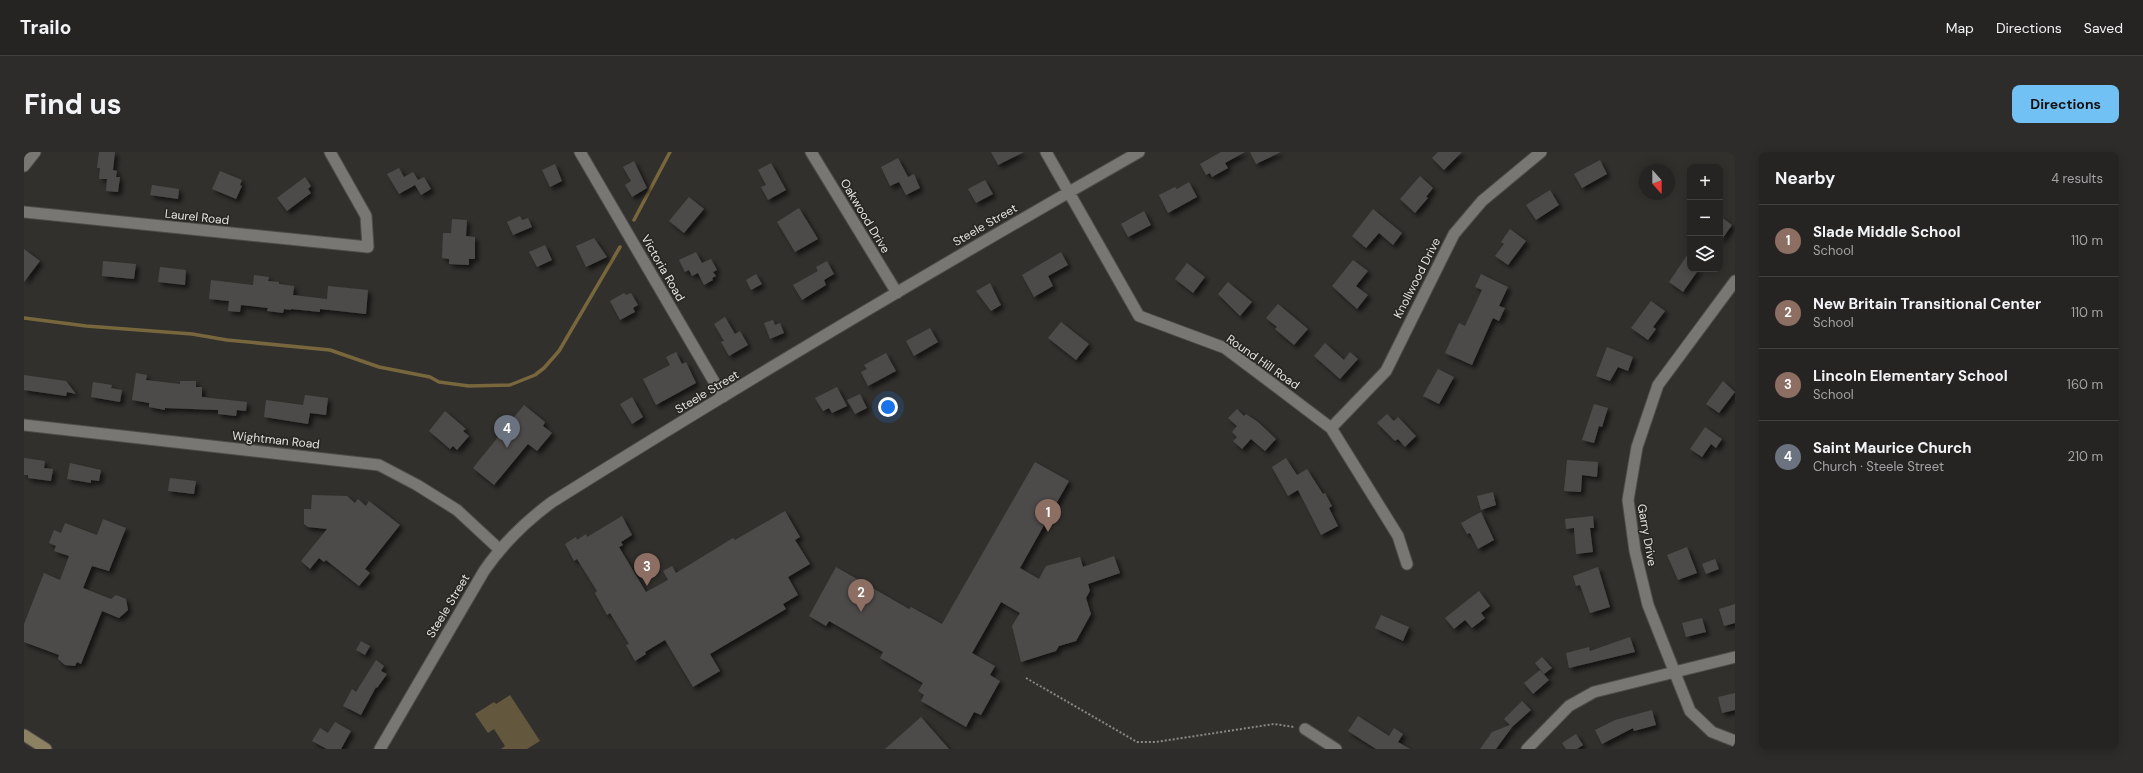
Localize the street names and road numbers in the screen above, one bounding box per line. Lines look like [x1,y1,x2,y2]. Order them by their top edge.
street label: Oakwood Drive [836,176,894,256]
street label: Steele Street [950,200,1020,250]
street label: Laurel Road [164,206,230,228]
street label: Victoria Road [638,232,688,304]
street label: Knollwood Drive [1390,235,1444,321]
street label: Round Hill Road [1223,331,1303,393]
street label: Steele Street [672,366,742,417]
street label: Wightman Road [231,427,321,453]
street label: Garry Drive [1634,503,1660,567]
street label: Steele Street [423,571,474,641]

